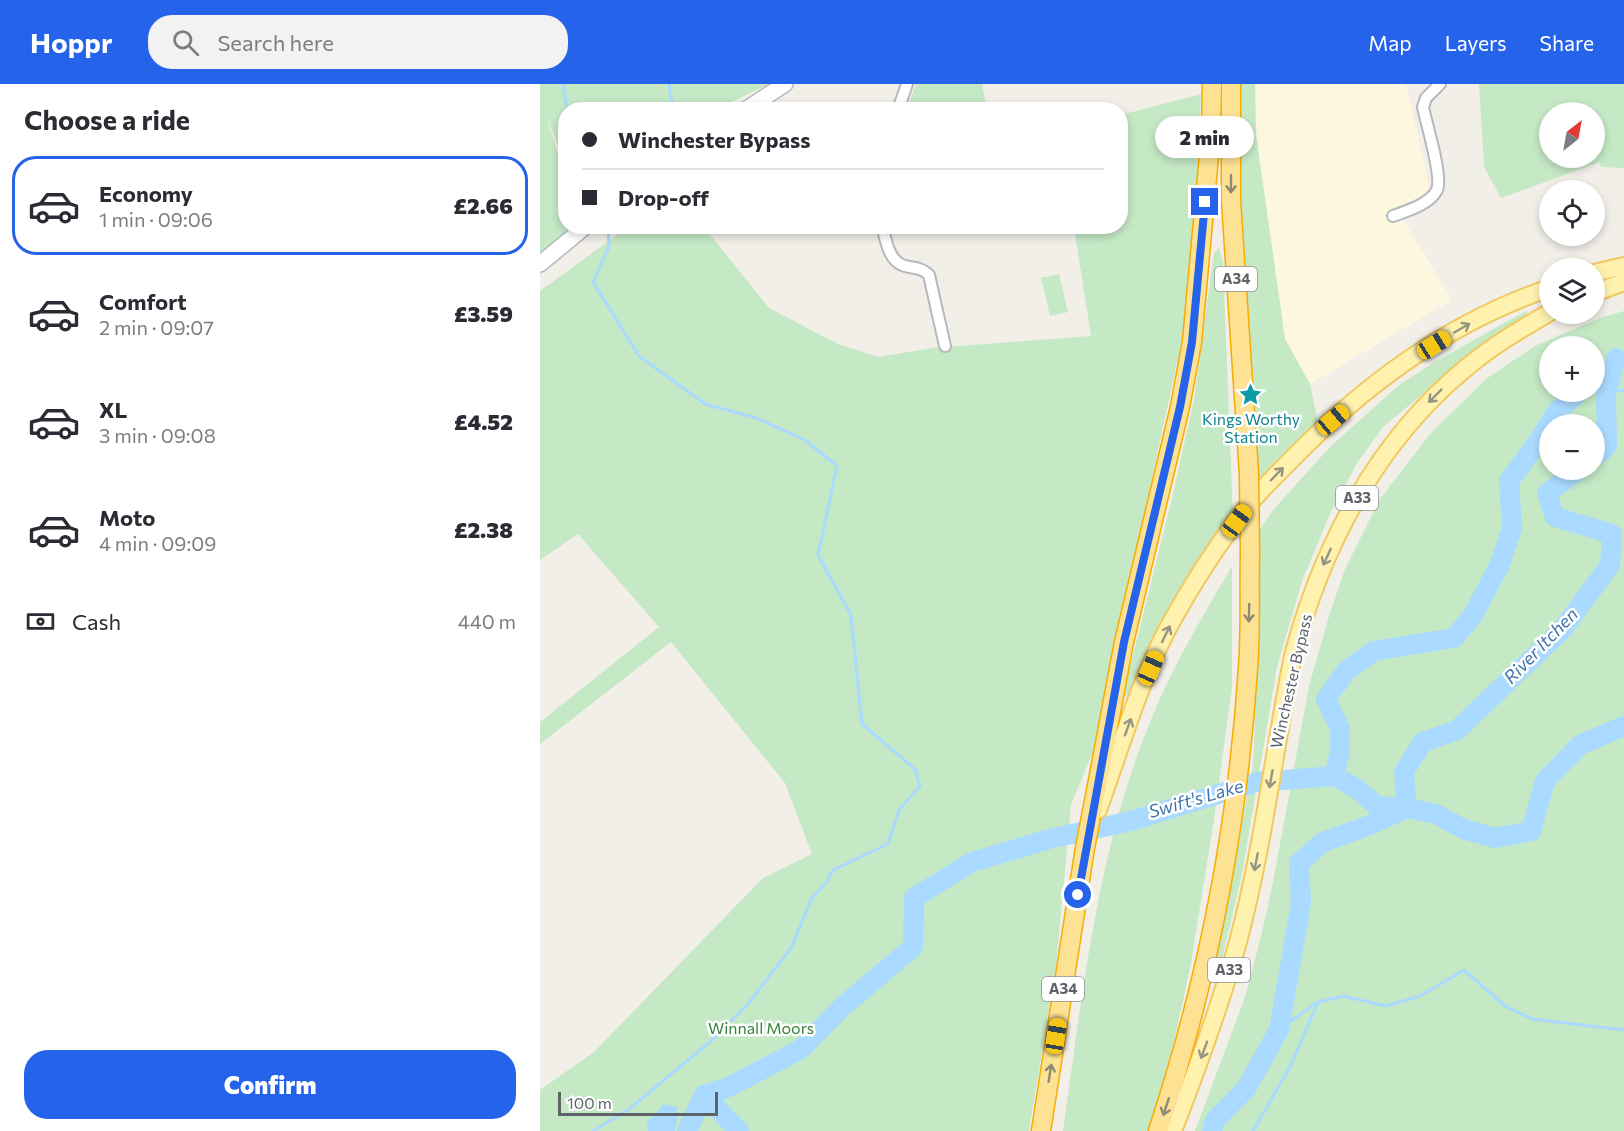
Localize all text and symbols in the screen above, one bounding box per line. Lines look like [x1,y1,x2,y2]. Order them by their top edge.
search box [148,15,568,69]
text: Hoppr [30,25,112,59]
icon: search [169,26,202,59]
text: Search here [217,29,334,56]
text: Map [1368,30,1412,55]
text: Layers [1445,30,1507,55]
text: Share [1540,30,1594,55]
north arrow [1539,102,1605,168]
map controls [1539,102,1605,480]
text: Choose a ride [24,103,190,136]
callout: 2 min [1156,115,1254,157]
text: 2 min [1179,125,1230,149]
text: Winchester Bypass [618,126,810,153]
one-way arrow [1225,174,1237,194]
icon: car [27,179,81,233]
text: Economy [99,180,193,207]
button: locate [1539,180,1605,246]
text: Drop-off [618,184,709,211]
route end [1191,188,1218,215]
text: £2.66 [453,192,513,219]
text: 1 min · 09:06 [99,207,213,231]
button: layers [1539,258,1605,324]
road number: A34 [1215,267,1257,291]
icon: car [27,287,81,341]
text: Comfort [99,288,187,315]
text: £3.59 [454,300,513,327]
text: 2 min · 09:07 [99,315,214,339]
one-way arrow [1453,322,1470,334]
car [1414,328,1454,362]
button: + [1539,336,1605,402]
place icon: Kings Worthy Station [1238,381,1264,407]
one-way arrow [1428,389,1442,404]
icon: car [27,395,81,449]
text: XL [99,396,127,423]
car [1313,402,1353,438]
text: £4.52 [454,408,513,435]
place label: Kings Worthy Station [1202,409,1300,446]
button: − [1539,414,1605,480]
text: 3 min · 09:08 [99,423,216,447]
one-way arrow [1270,467,1284,482]
road number: A33 [1336,486,1378,510]
car [1219,501,1255,541]
icon: car [27,503,81,557]
text: Moto [99,504,155,531]
text: £2.38 [454,516,513,543]
text: 4 min · 09:09 [99,531,216,555]
one-way arrow [1320,547,1332,565]
one-way arrow [1243,602,1255,622]
water label: River Itchen [1499,603,1582,688]
icon: cash [24,605,57,638]
text: Cash [72,608,121,635]
text: 440 m [458,609,516,633]
street label: Winchester Bypass [1266,612,1315,750]
one-way arrow [1161,625,1173,643]
car [1135,648,1167,688]
one-way arrow [1123,718,1134,737]
one-way arrow [1265,769,1276,788]
water label: Swift's Lake [1146,774,1246,822]
one-way arrow [1250,852,1261,872]
route start [1064,881,1091,908]
road number: A33 [1208,958,1250,982]
road number: A34 [1042,977,1084,1001]
car [1044,1017,1068,1055]
park label: Winnall Moors [708,1018,814,1037]
one-way arrow [1197,1040,1208,1059]
button: Confirm [24,1050,516,1119]
one-way arrow [1045,1064,1056,1084]
scale bar [558,1089,718,1116]
text: 100 m [567,1093,612,1112]
one-way arrow [1160,1097,1171,1116]

